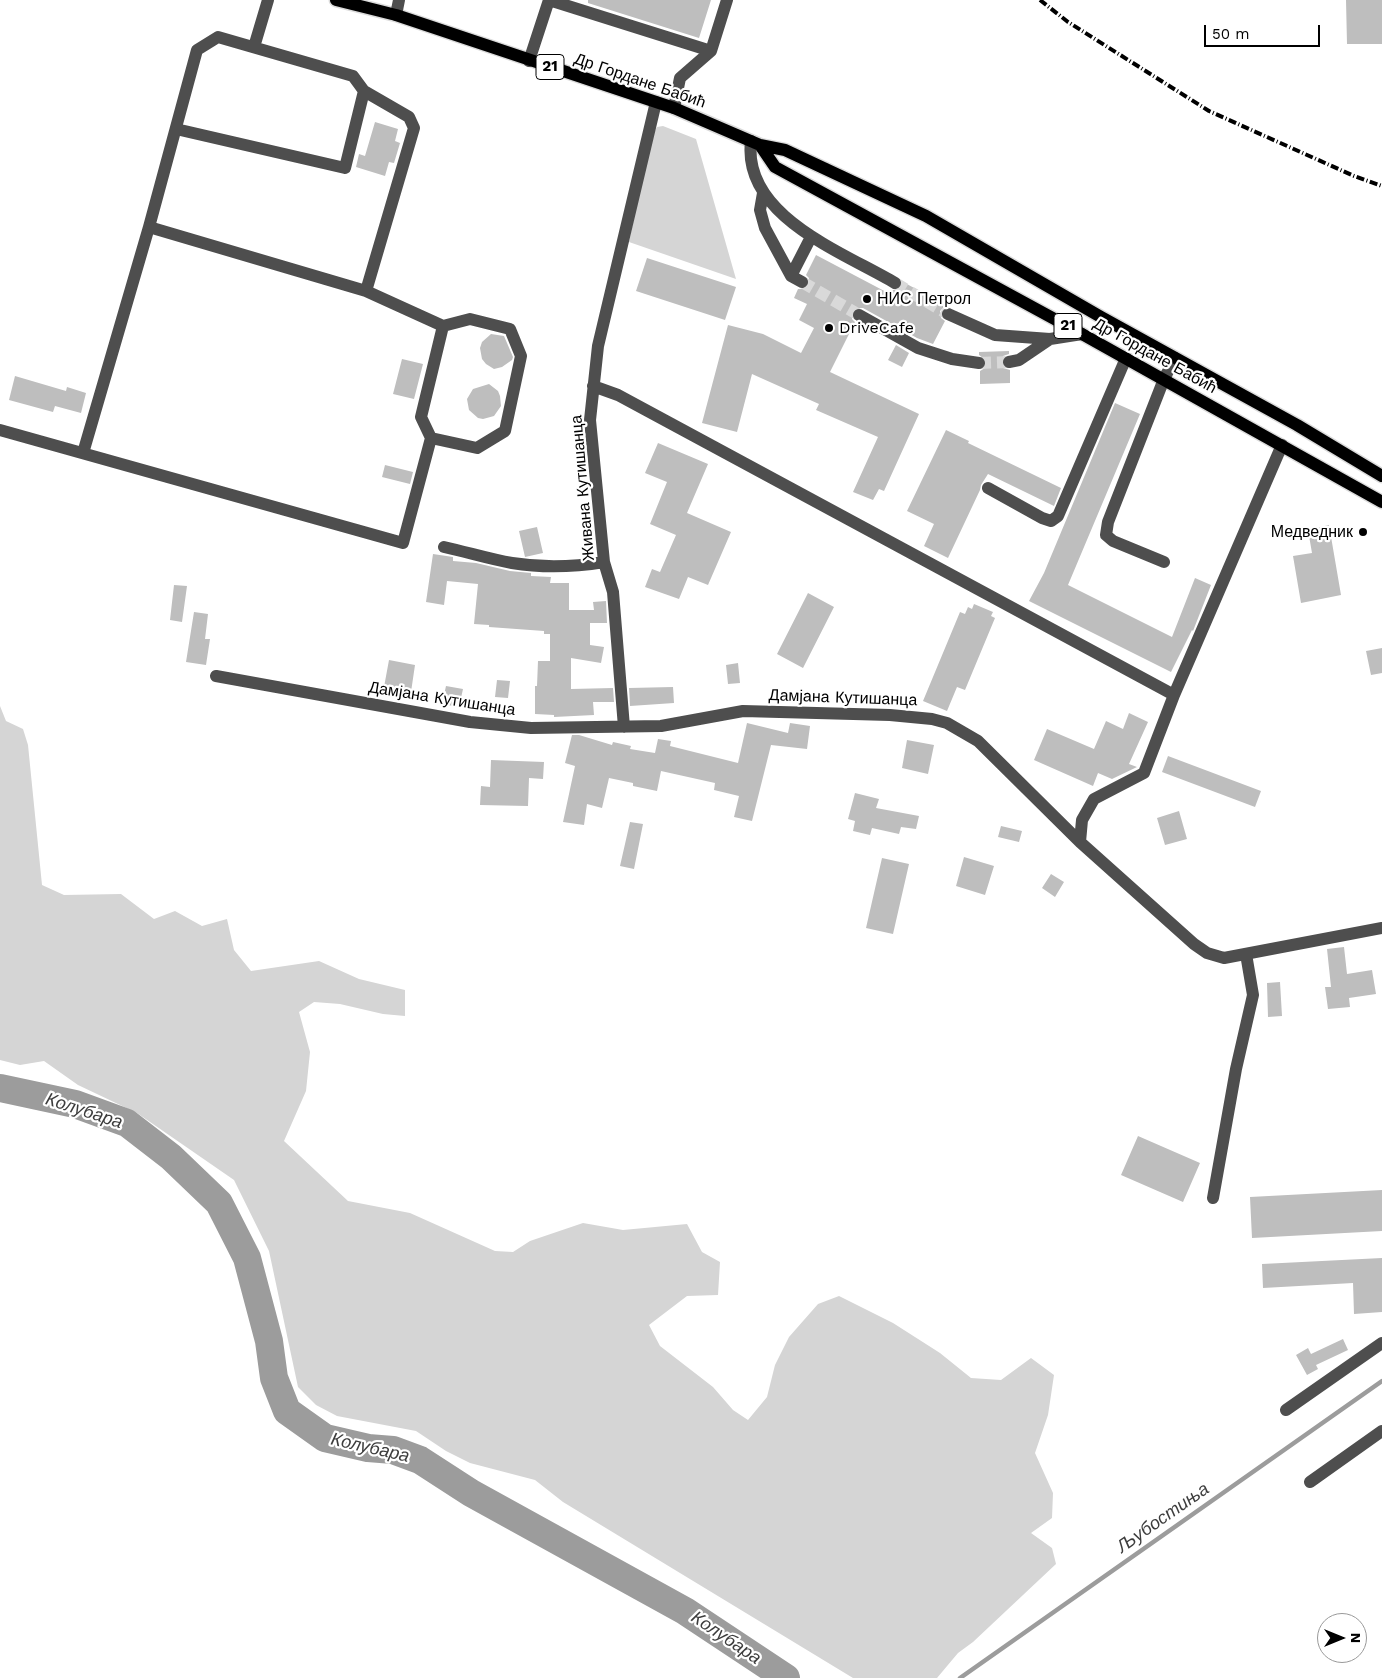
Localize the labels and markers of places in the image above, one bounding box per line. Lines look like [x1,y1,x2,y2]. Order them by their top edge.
place label: НИС Петрол [877,289,971,309]
marker: НИС Петрол [861,293,873,305]
place label: DriveCafe [839,318,914,338]
marker: DriveCafe [823,322,835,334]
place label: Медведник [1271,522,1353,542]
marker: Медведник [1357,526,1369,538]

